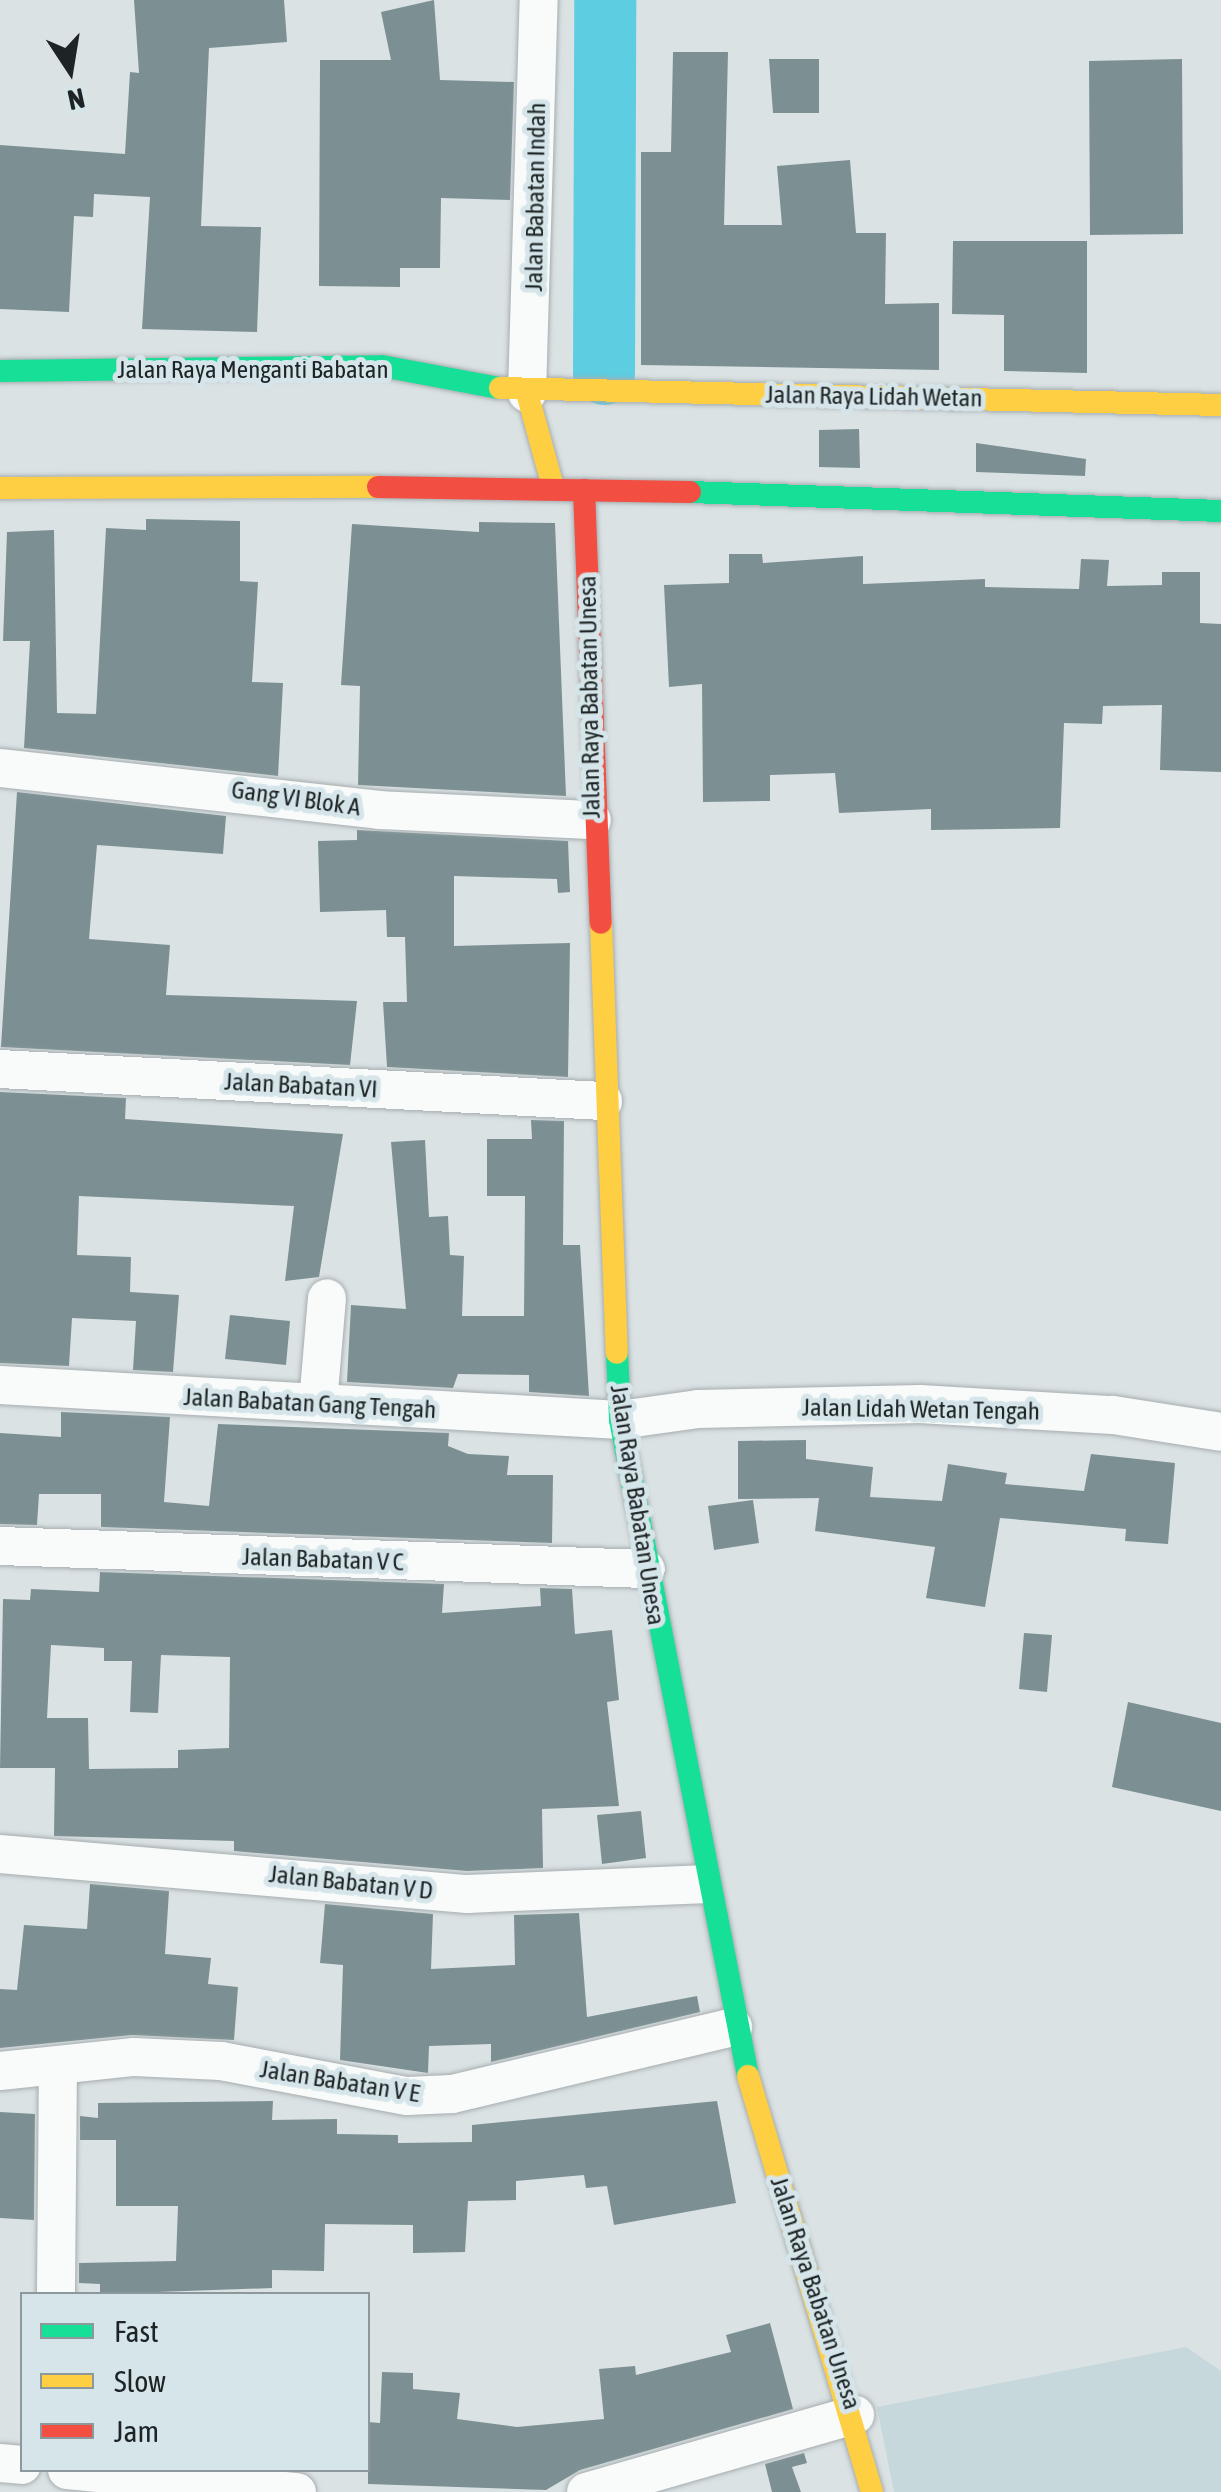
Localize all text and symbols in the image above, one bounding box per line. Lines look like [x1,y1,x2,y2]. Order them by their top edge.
north arrow [20,20,120,120]
text: N [65,82,88,117]
street label: Jalan Babatan Indah [518,102,552,292]
street label: Jalan Raya Menganti Babatan [117,354,389,384]
street label: Jalan Raya Lidah Wetan [765,379,983,413]
street label: Jalan Raya Babatan Unesa [572,575,606,819]
street label: Gang VI Blok A [230,774,362,822]
street label: Jalan Babatan VI [224,1066,378,1104]
street label: Jalan Babatan Gang Tengah [183,1381,437,1425]
street label: Jalan Raya Babatan Unesa [604,1383,672,1627]
street label: Jalan Lidah Wetan Tengah [802,1392,1040,1426]
street label: Jalan Babatan V C [242,1541,404,1577]
street label: Jalan Babatan V D [268,1858,434,1906]
street label: Jalan Babatan V E [258,2054,422,2108]
street label: Jalan Raya Babatan Unesa [764,2173,868,2413]
legend [20,2292,370,2472]
text: Fast [114,2314,159,2348]
text: Slow [114,2364,166,2398]
text: Jam [114,2414,159,2448]

